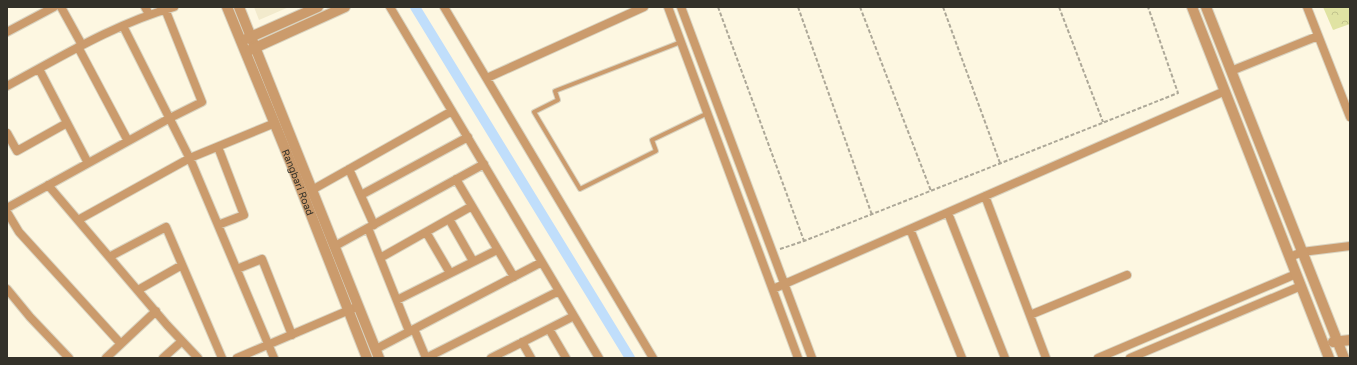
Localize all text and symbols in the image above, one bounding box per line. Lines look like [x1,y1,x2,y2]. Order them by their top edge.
street label: Rangbari Road [280,147,317,217]

